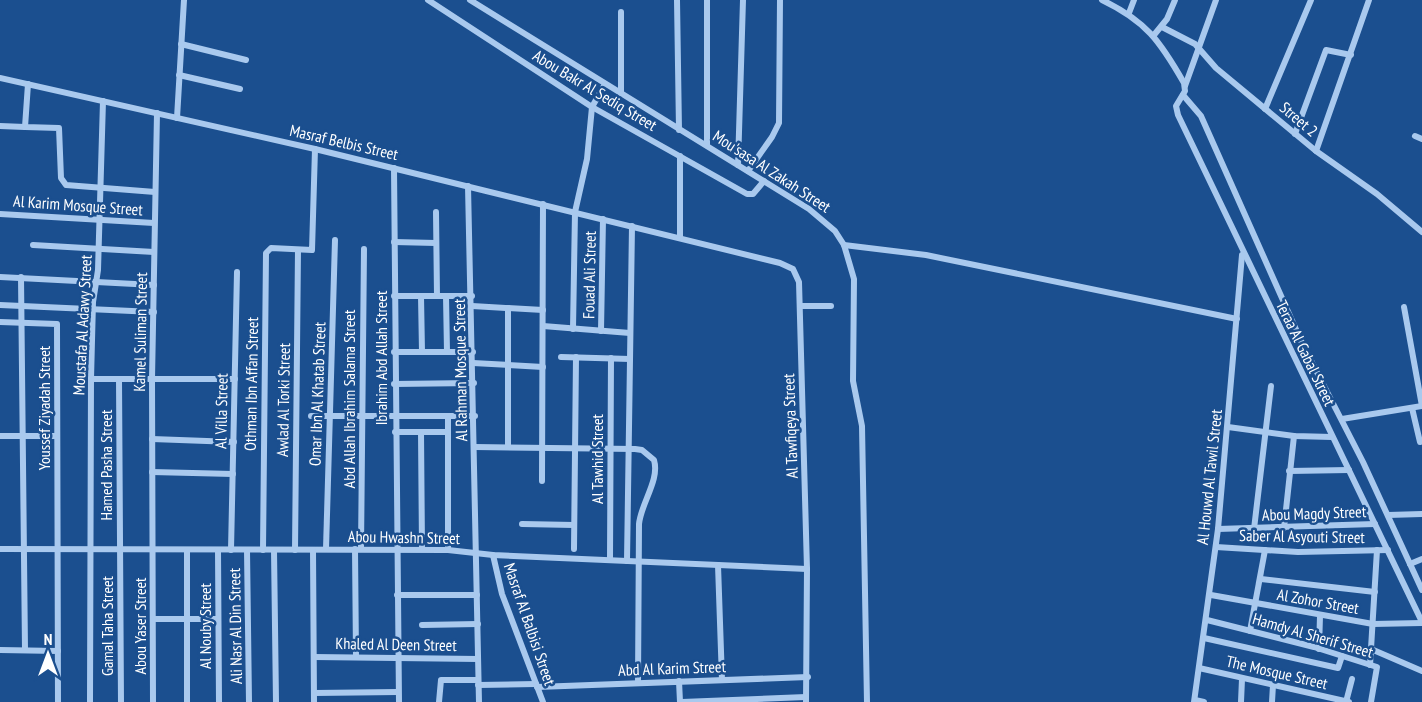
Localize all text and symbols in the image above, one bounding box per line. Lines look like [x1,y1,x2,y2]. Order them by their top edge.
street label: Abou Bakr Al Sediq Street [529,45,661,135]
street label: Street 2 [1276,97,1322,141]
street label: Masraf Belbis Street [288,120,401,164]
street label: Mou'sasa Al Zakah Street [709,125,835,217]
street label: Al Karim Mosque Street [13,190,144,220]
street label: Fouad Ali Street [578,230,600,319]
street label: Moustafa Al Adawy Street [68,254,96,396]
street label: Kamel Suliman Street [129,272,151,392]
street label: Ibrahim Abd Allah Street [371,290,391,425]
street label: Teraa Al Gabal Street [1272,297,1340,410]
street label: Al Rahman Mosque Street [449,298,471,441]
street label: Abd Allah Ibrahim Salama Street [339,309,359,488]
street label: Othman Ibn Affan Street [240,316,262,451]
street label: Omar Ibn Al Khatab Street [304,321,330,466]
street label: Awlad Al Torki Street [272,342,294,457]
street label: Youssef Ziyadah Street [34,345,54,470]
street label: Al Villa Street [210,372,232,449]
street label: Al Tawfiqeya Street [778,373,802,479]
street label: Al Houwd Al Tawil Street [1192,408,1226,546]
street label: Hamed Pasha Street [96,409,116,520]
street label: Al Tawhid Street [587,413,607,504]
street label: Abou Magdy Street [1262,501,1367,525]
street label: Saber Al Asyouti Street [1239,525,1366,547]
street label: Abou Hwashn Street [348,526,461,548]
street label: Masraf Al Balbisi Street [500,560,560,688]
street label: Ali Nasr Al Din Street [224,567,246,684]
street label: Gamal Taha Street [97,575,117,676]
street label: Abou Yaser Street [130,577,150,675]
street label: Al Nouby Street [195,582,215,669]
street label: Al Zohor Street [1276,584,1361,618]
street label: Hamdy Al Sherif Street [1250,608,1376,662]
north arrow [18,624,78,684]
text: N [44,629,52,649]
street label: Khaled Al Deen Street [335,633,457,655]
street label: The Mosque Street [1224,651,1330,694]
street label: Abd Al Karim Street [618,656,727,680]

